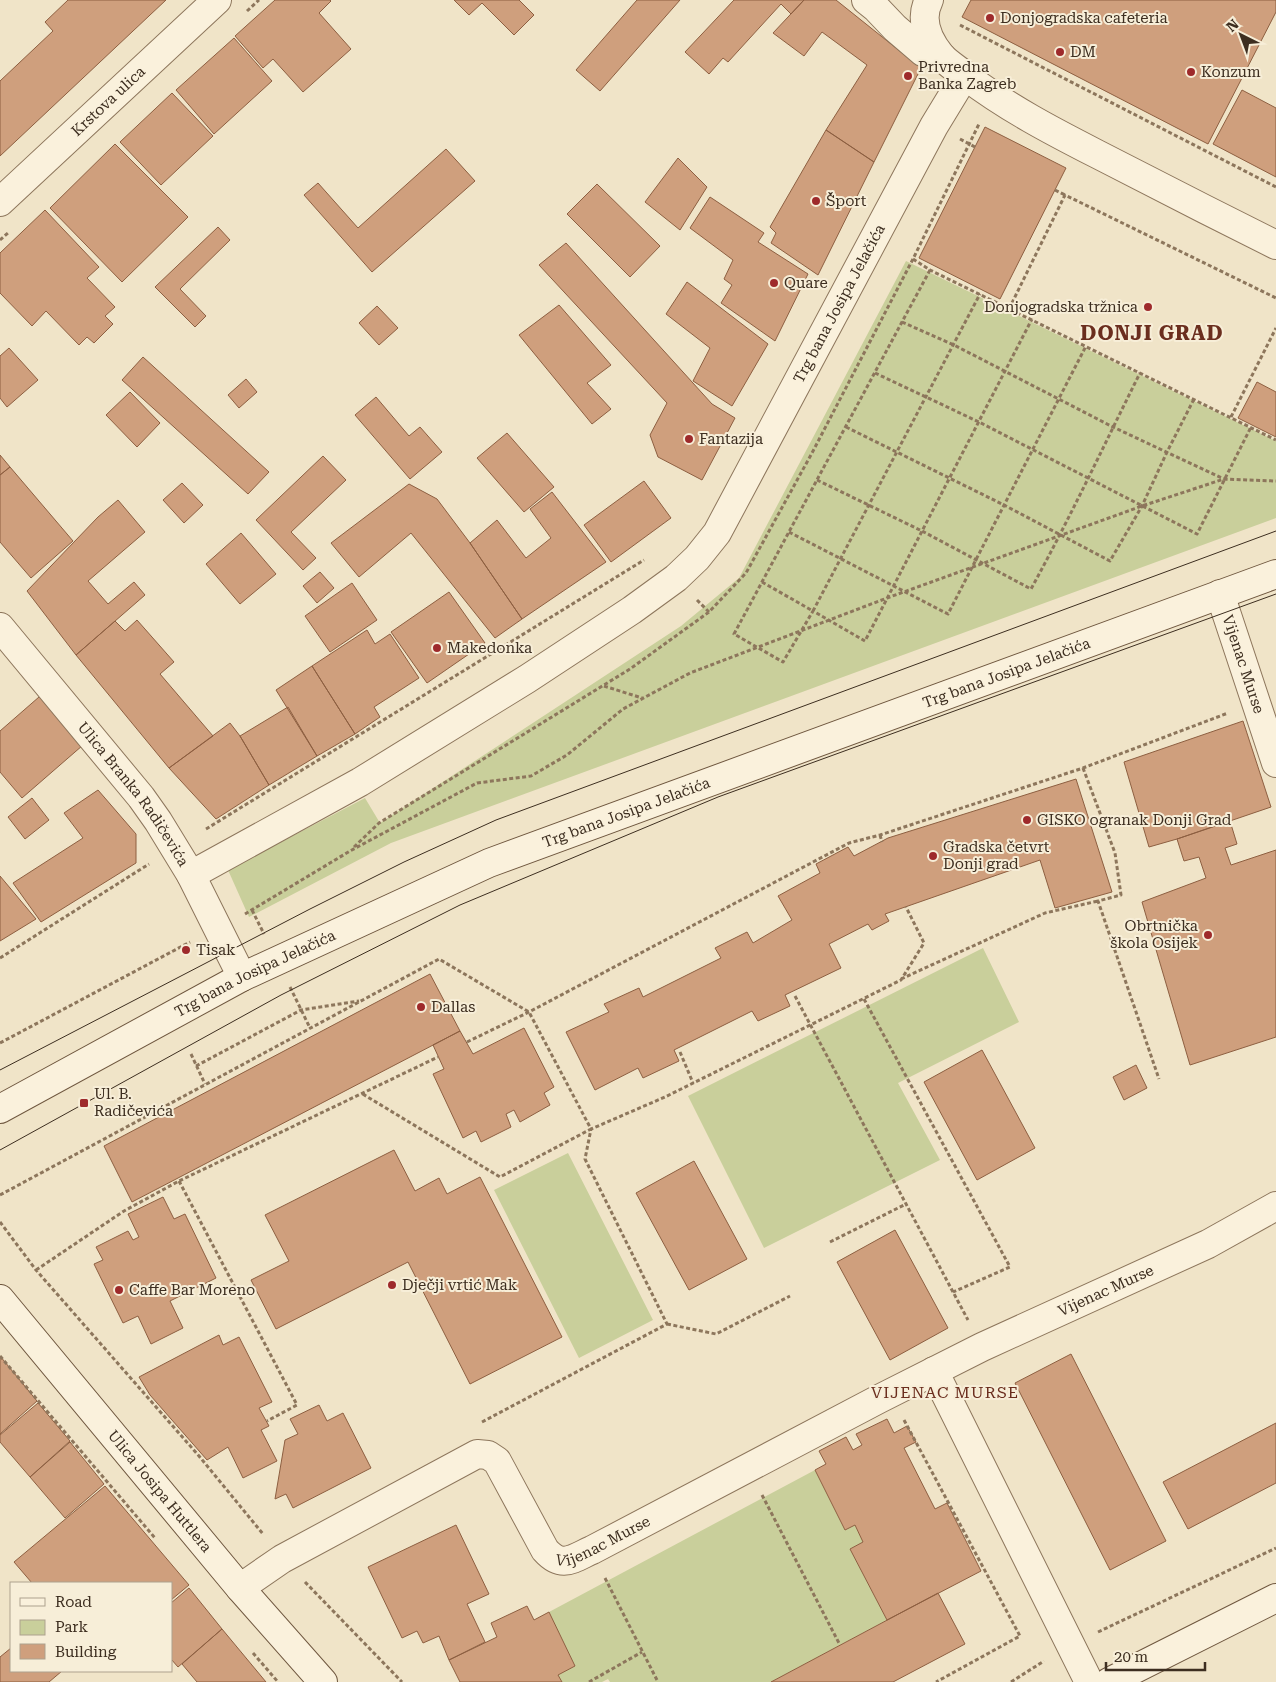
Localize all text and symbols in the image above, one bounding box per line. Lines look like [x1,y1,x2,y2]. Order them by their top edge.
place label: Donjogradska cafeteria [1000,9,1168,27]
north arrow [1216,10,1266,60]
marker: Donjogradska cafeteria [984,12,996,24]
text: N [1223,16,1242,35]
place label: DM [1070,43,1096,61]
marker: DM [1054,46,1066,58]
place label: Privredna Banka Zagreb [918,58,1016,93]
street label: Krstova ulica [68,62,149,140]
place label: Konzum [1201,63,1261,81]
marker: Konzum [1185,66,1197,78]
marker: Privredna Banka Zagreb [902,70,914,82]
place label: Šport [826,192,867,210]
marker: Šport [810,195,822,207]
street label: Trg bana Josipa Jelačića [790,221,889,386]
place label: Quare [784,274,828,292]
marker: Quare [768,277,780,289]
place label: Donjogradska tržnica [984,298,1138,316]
marker: Donjogradska tržnica [1142,301,1154,313]
district label: DONJI GRAD [1080,321,1224,345]
place label: Fantazija [699,430,763,448]
marker: Fantazija [683,433,695,445]
street label: Vijenac Murse [1219,613,1268,716]
street label: Trg bana Josipa Jelačića [920,634,1093,712]
place label: Makedonka [447,639,532,657]
marker: Makedonka [431,642,443,654]
street label: Ulica Branka Radičevića [74,718,193,870]
street label: Trg bana Josipa Jelačića [540,774,713,852]
place label: GISKO ogranak Donji Grad [1037,811,1232,829]
marker: GISKO ogranak Donji Grad [1021,814,1033,826]
place label: Gradska četvrt Donji grad [943,838,1050,873]
marker: Gradska četvrt Donji grad [927,850,939,862]
place label: Obrtnička škola Osijek [1110,917,1198,952]
street label: Trg bana Josipa Jelačića [172,926,338,1021]
marker: Obrtnička škola Osijek [1202,929,1214,941]
place label: Tisak [196,941,236,959]
marker: Tisak [180,944,192,956]
place label: Dallas [431,998,475,1016]
marker: Dallas [415,1001,427,1013]
place label: Ul. B. Radičevića [94,1085,173,1120]
marker: Ul. B. Radičevića [78,1097,90,1109]
street label: Vijenac Murse [1055,1261,1156,1320]
place label: Dječji vrtić Mak [402,1276,518,1294]
marker: Dječji vrtić Mak [386,1279,398,1291]
place label: Caffe Bar Moreno [129,1281,255,1299]
marker: Caffe Bar Moreno [113,1284,125,1296]
district label: VIJENAC MURSE [871,1383,1019,1402]
street label: Ulica Josipa Huttlera [104,1427,216,1556]
street label: Vijenac Murse [554,1512,653,1570]
legend [10,1582,172,1672]
text: Road [55,1593,92,1611]
text: Park [55,1618,89,1636]
scale bar [1106,1640,1205,1672]
text: Building [55,1643,117,1661]
text: 20 m [1114,1648,1149,1666]

